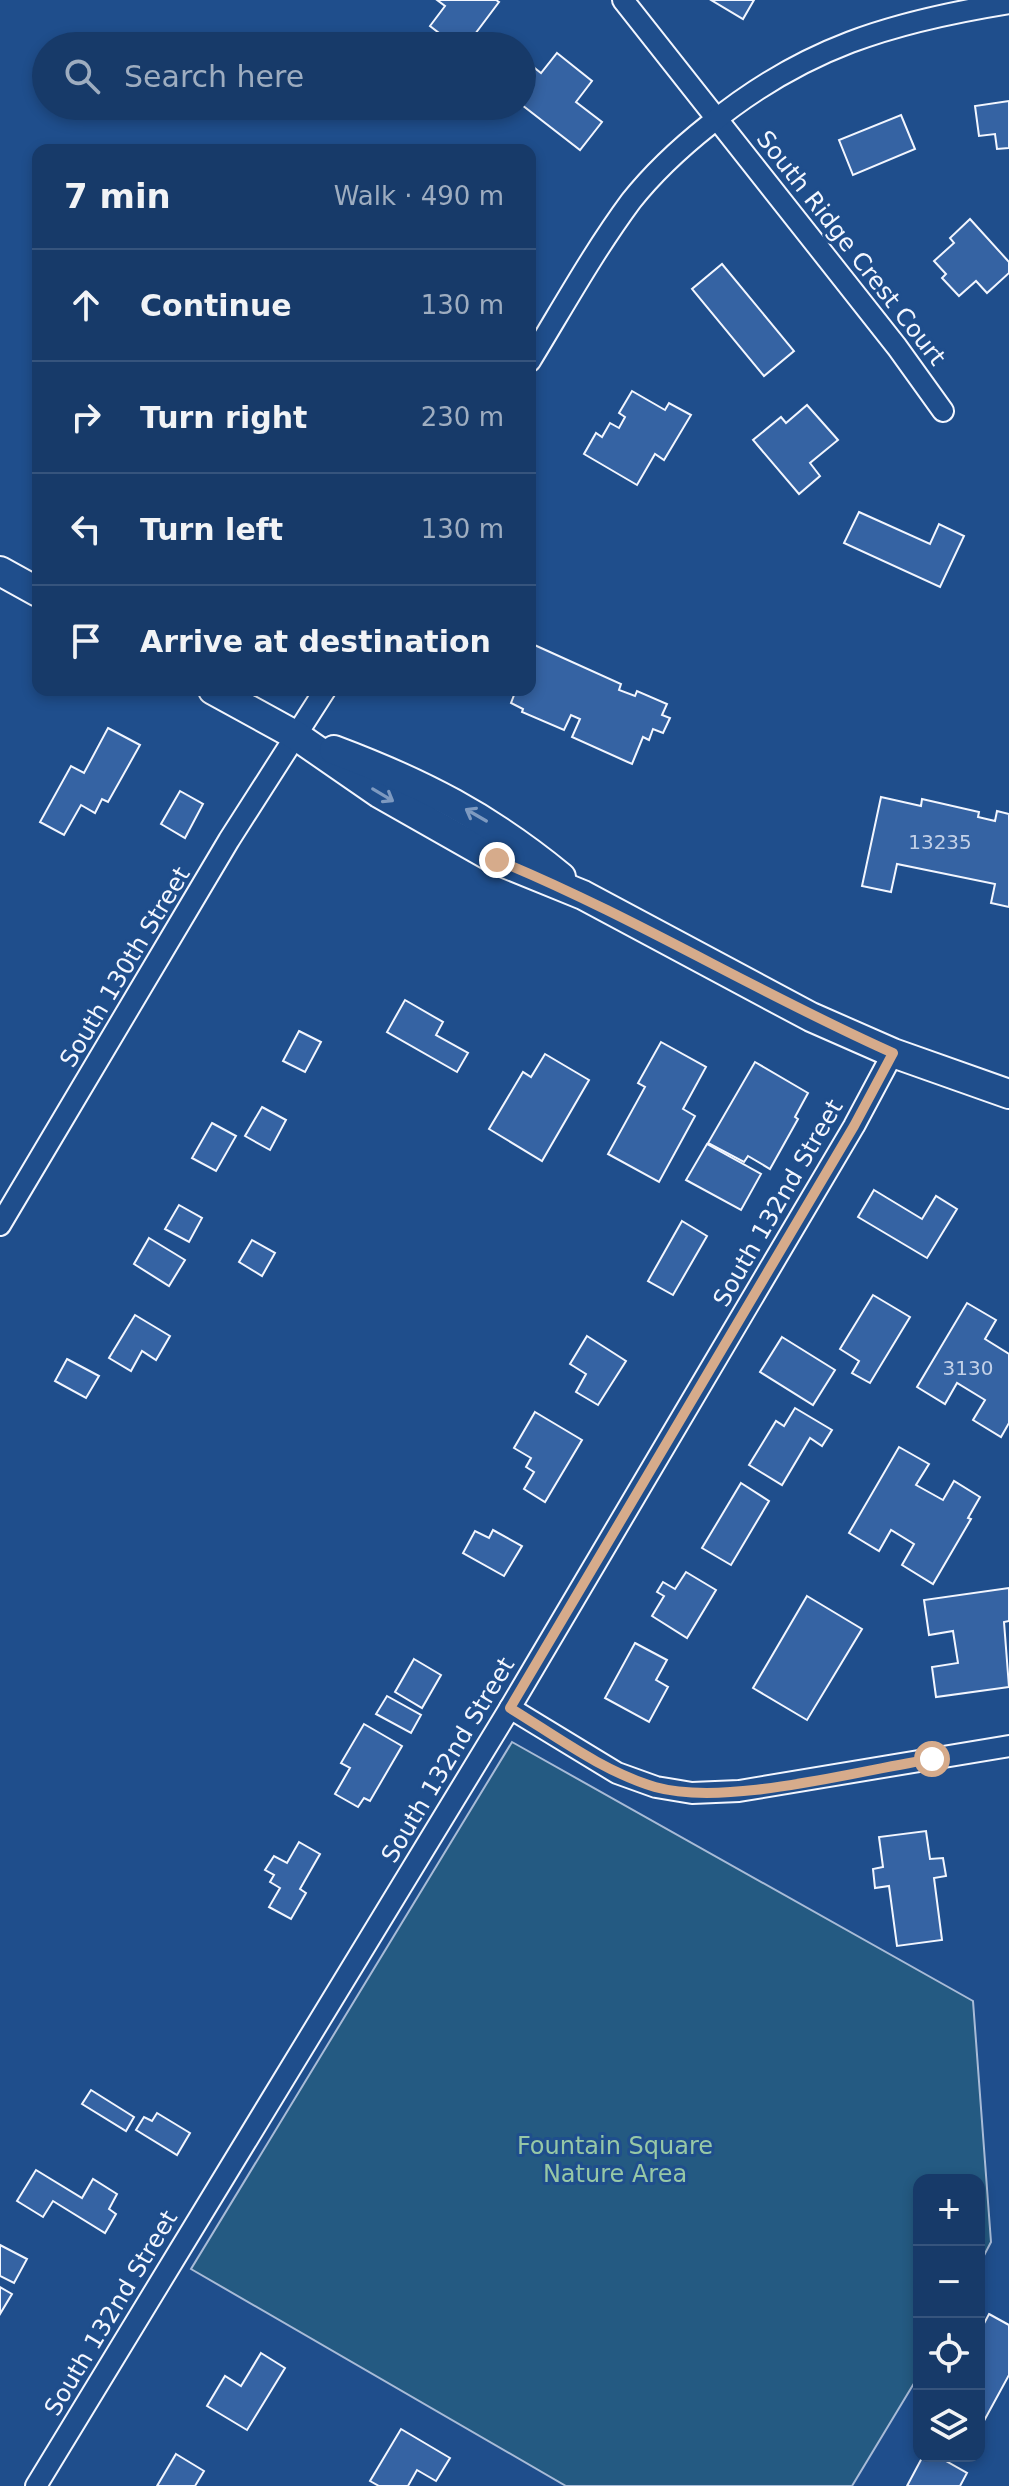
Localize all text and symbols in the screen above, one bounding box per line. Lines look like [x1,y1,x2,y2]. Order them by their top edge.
search box [32,32,536,120]
icon: search [60,54,104,98]
text: Search here [124,59,304,94]
street label: South Ridge Crest Court [751,125,951,371]
text: 7 min [64,176,171,216]
text: Walk · 490 m [334,181,504,211]
icon: ahead [64,283,108,327]
text: Continue [140,288,292,323]
text: 130 m [421,290,504,320]
icon: right [64,395,108,439]
text: Turn right [140,400,307,435]
text: 230 m [421,402,504,432]
icon: left [64,507,108,551]
text: Turn left [140,512,283,547]
text: 130 m [421,514,504,544]
icon: arrive [64,619,108,663]
text: Arrive at destination [140,624,491,659]
one-way arrow [371,787,394,803]
one-way arrow [464,807,488,822]
house number: 13235 [908,830,972,854]
route end [479,842,515,878]
street label: South 130th Street [54,862,196,1072]
street label: South 132nd Street [707,1095,849,1311]
house number: 3130 [943,1356,993,1380]
street label: South 132nd Street [376,1652,520,1868]
route start [914,1741,950,1777]
park label: Fountain Square Nature Area [517,2132,713,2188]
map controls [913,2174,985,2462]
button: + [913,2174,985,2246]
street label: South 132nd Street [39,2205,183,2421]
button: − [913,2246,985,2318]
button: locate [913,2318,985,2390]
button: layers [913,2390,985,2462]

